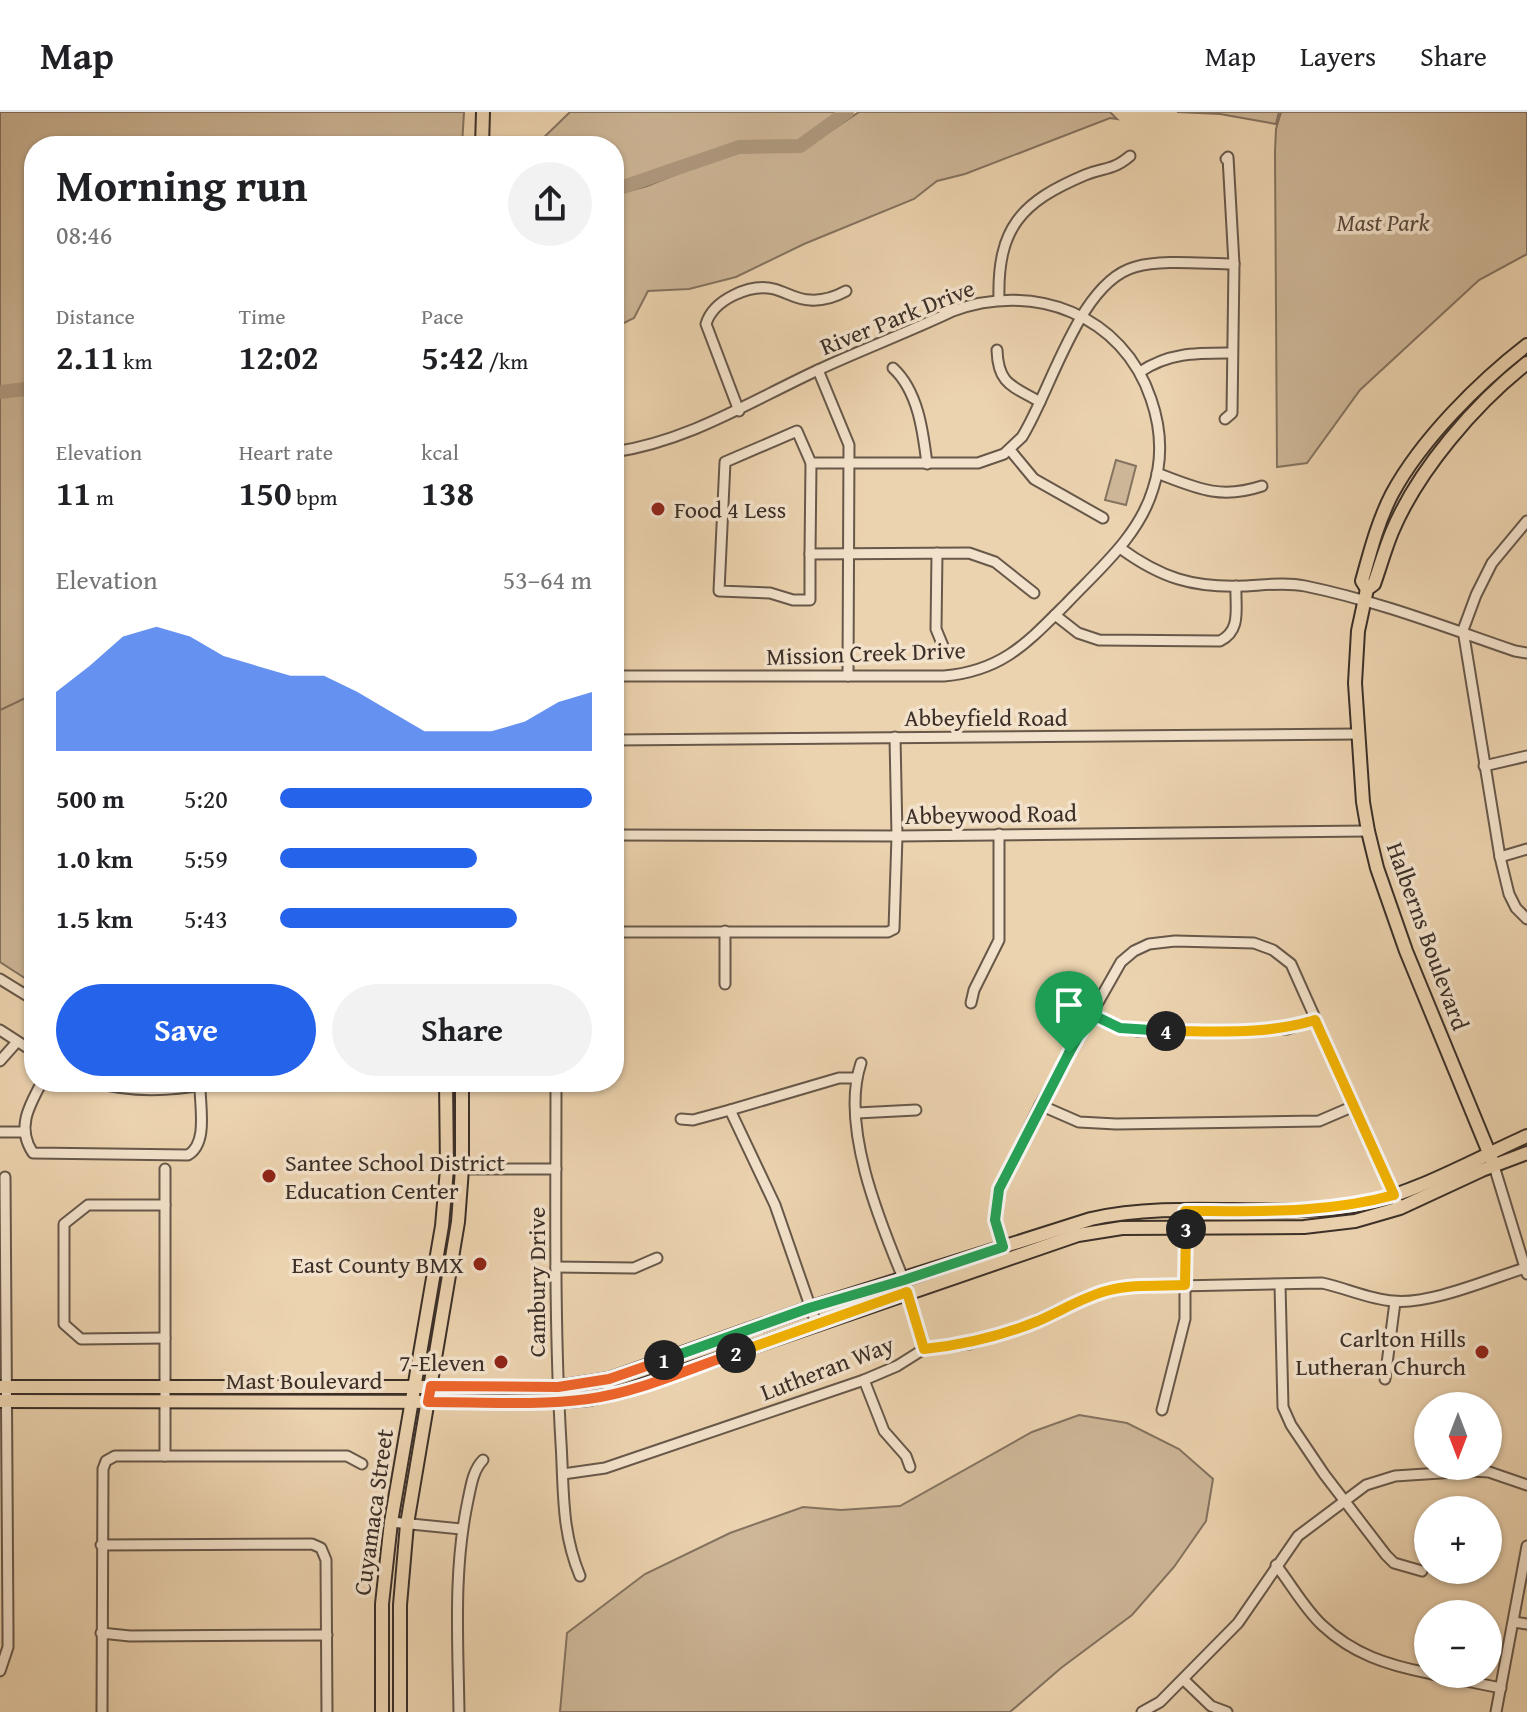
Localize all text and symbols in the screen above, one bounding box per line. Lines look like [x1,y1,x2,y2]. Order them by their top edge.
text: Map [40,27,114,83]
text: Map [1205,35,1256,76]
text: Layers [1300,35,1376,76]
text: Share [1420,35,1487,76]
text: Morning run [56,153,307,217]
button: share [508,162,592,246]
park label: Mast Park [1337,205,1429,240]
text: 08:46 [56,215,112,254]
street label: River Park Drive [814,270,980,364]
text: Distance [56,300,135,332]
text: Time [239,300,285,332]
text: Pace [421,300,464,332]
text: 2.11 [56,332,118,381]
text: 12:02 [239,332,319,381]
text: 5:42 [421,332,484,381]
text: km [118,345,152,377]
text: /km [484,345,528,377]
text: Elevation [56,436,142,468]
text: Heart rate [239,436,333,468]
text: kcal [421,436,459,468]
text: 11 [56,468,91,517]
text: 150 [239,468,292,517]
text: 138 [421,468,474,517]
text: m [91,481,114,513]
text: bpm [292,481,338,513]
place label: Food 4 Less [674,492,786,527]
marker: Food 4 Less [649,500,667,518]
text: Elevation [56,560,158,599]
text: 53–64 m [503,560,592,599]
street label: Mission Creek Drive [766,632,966,674]
street label: Abbeyfield Road [904,700,1068,735]
text: 500 m [56,779,124,818]
text: 5:20 [184,779,228,818]
street label: Abbeywood Road [905,795,1078,833]
street label: Halberns Boulevard [1378,837,1478,1035]
text: 1.0 km [56,839,133,878]
text: 5:59 [184,839,228,878]
text: 1.5 km [56,899,133,938]
text: 5:43 [184,899,228,938]
pin [1035,971,1103,1053]
icon: arrive [1047,983,1091,1027]
button: Save [56,984,316,1076]
button: Share [332,984,592,1076]
pin: 4 [1146,1011,1186,1051]
text: 4 [1160,1015,1172,1047]
place label: Santee School District Education Center [285,1145,505,1208]
marker: Santee School District Education Center [260,1167,278,1185]
street label: Cambury Drive [519,1207,554,1357]
pin: 3 [1166,1209,1206,1249]
text: 3 [1180,1213,1192,1245]
place label: East County BMX [292,1247,464,1282]
marker: East County BMX [471,1255,489,1273]
place label: Carlton Hills Lutheran Church [1296,1321,1467,1384]
street label: Lutheran Way [755,1326,899,1409]
pin: 2 [716,1333,756,1373]
text: 2 [730,1337,742,1369]
pin: 1 [644,1340,684,1380]
marker: Carlton Hills Lutheran Church [1473,1343,1491,1361]
text: 1 [658,1344,670,1376]
place label: 7-Eleven [399,1345,486,1380]
marker: 7-Eleven [492,1353,510,1371]
street label: Mast Boulevard [226,1363,382,1398]
north arrow [1414,1392,1502,1480]
map controls [1414,1392,1502,1688]
street label: Cuyamaca Street [344,1426,402,1598]
button: + [1414,1496,1502,1584]
button: − [1414,1600,1502,1688]

